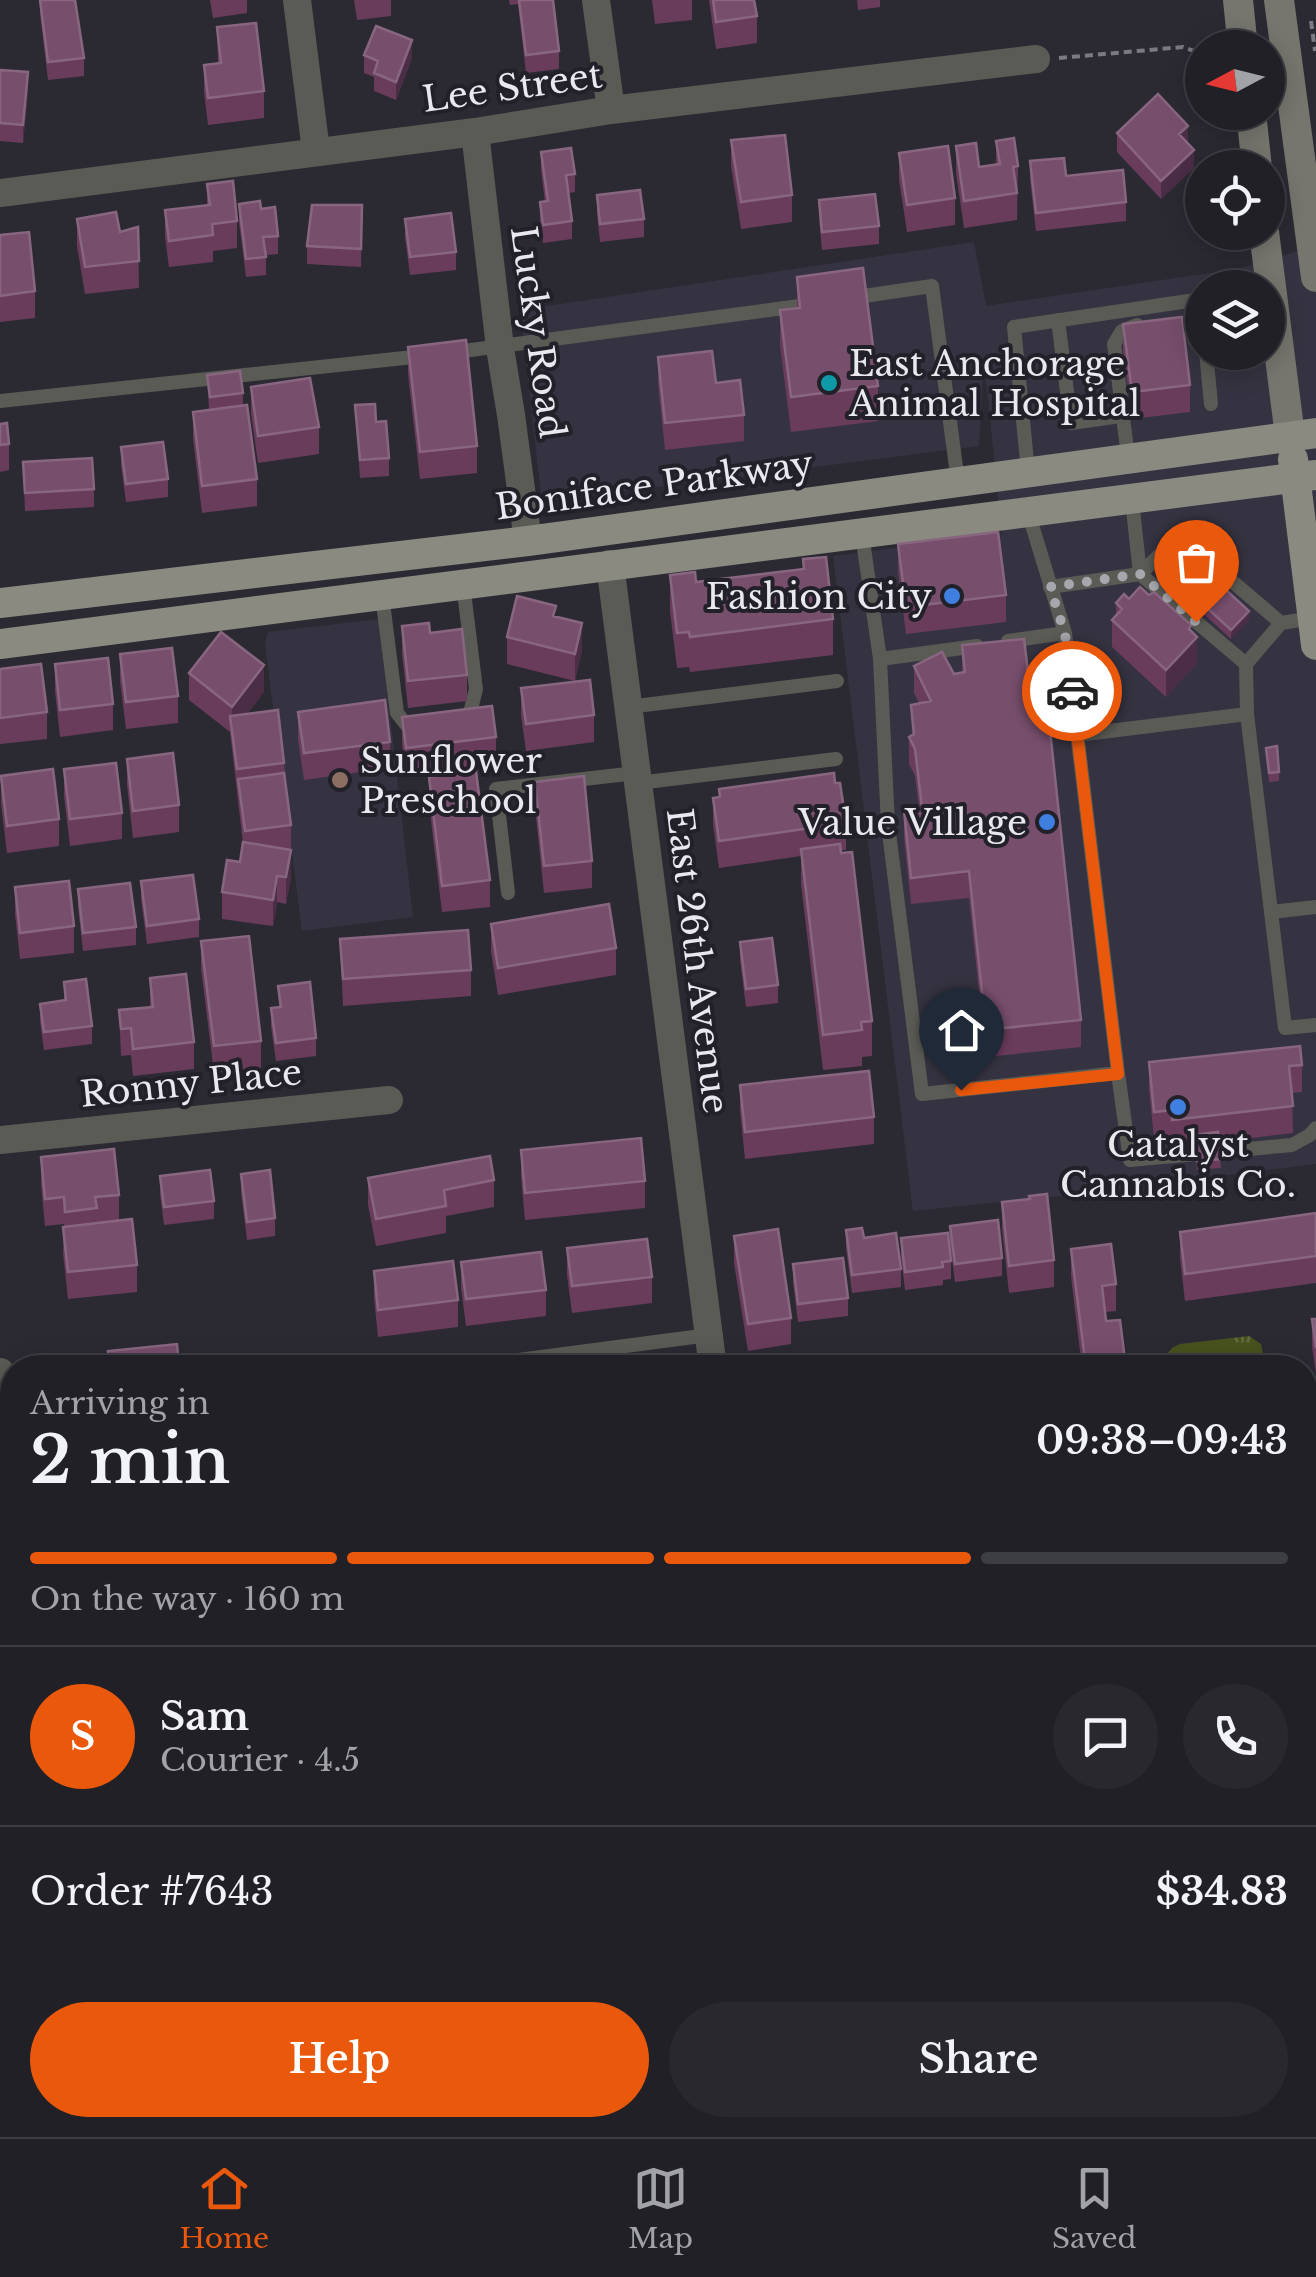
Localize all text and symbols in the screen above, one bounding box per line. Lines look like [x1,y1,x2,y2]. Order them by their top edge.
north arrow [1185,30,1285,130]
map controls [1185,30,1285,370]
street label: Lee Street [419,53,605,121]
button: locate [1185,150,1285,250]
street label: Lucky Road [502,223,574,441]
button: layers [1185,270,1285,370]
place label: East Anchorage Animal Hospital [848,342,1140,425]
marker: East Anchorage Animal Hospital [818,372,840,394]
street label: Boniface Parkway [492,441,816,529]
pin [1154,520,1239,623]
icon: bag [1169,535,1224,590]
place label: Fashion City [706,575,932,618]
marker: Fashion City [941,585,963,607]
courier [1022,641,1122,741]
icon: car [1045,664,1100,719]
place label: Sunflower Preschool [360,739,542,822]
marker: Sunflower Preschool [329,769,351,791]
place label: Value Village [797,801,1027,844]
street label: East 26th Avenue [658,806,738,1116]
marker: Value Village [1036,811,1058,833]
pin [919,988,1004,1091]
icon: home [934,1003,989,1058]
street label: Ronny Place [78,1050,304,1116]
marker: Catalyst Cannabis Co. [1167,1096,1189,1118]
place label: Catalyst Cannabis Co. [1060,1123,1296,1206]
text: Arriving in [30,1383,209,1423]
text: 09:38–09:43 [1036,1417,1288,1464]
text: 2 min [30,1420,230,1501]
text: On the way · 160 m [30,1579,344,1619]
button: chat [1053,1684,1158,1789]
button: phone [1183,1684,1288,1789]
text: Sam [160,1693,249,1740]
text: S [70,1713,95,1760]
text: Courier · 4.5 [160,1740,360,1780]
text: Order #7643 [30,1868,274,1915]
text: $34.83 [1156,1868,1288,1915]
button: Help [30,2002,649,2117]
button: Share [669,2002,1288,2117]
tab: Home [179,2161,269,2256]
tab: Map [628,2161,693,2256]
tab: Saved [1052,2161,1136,2256]

